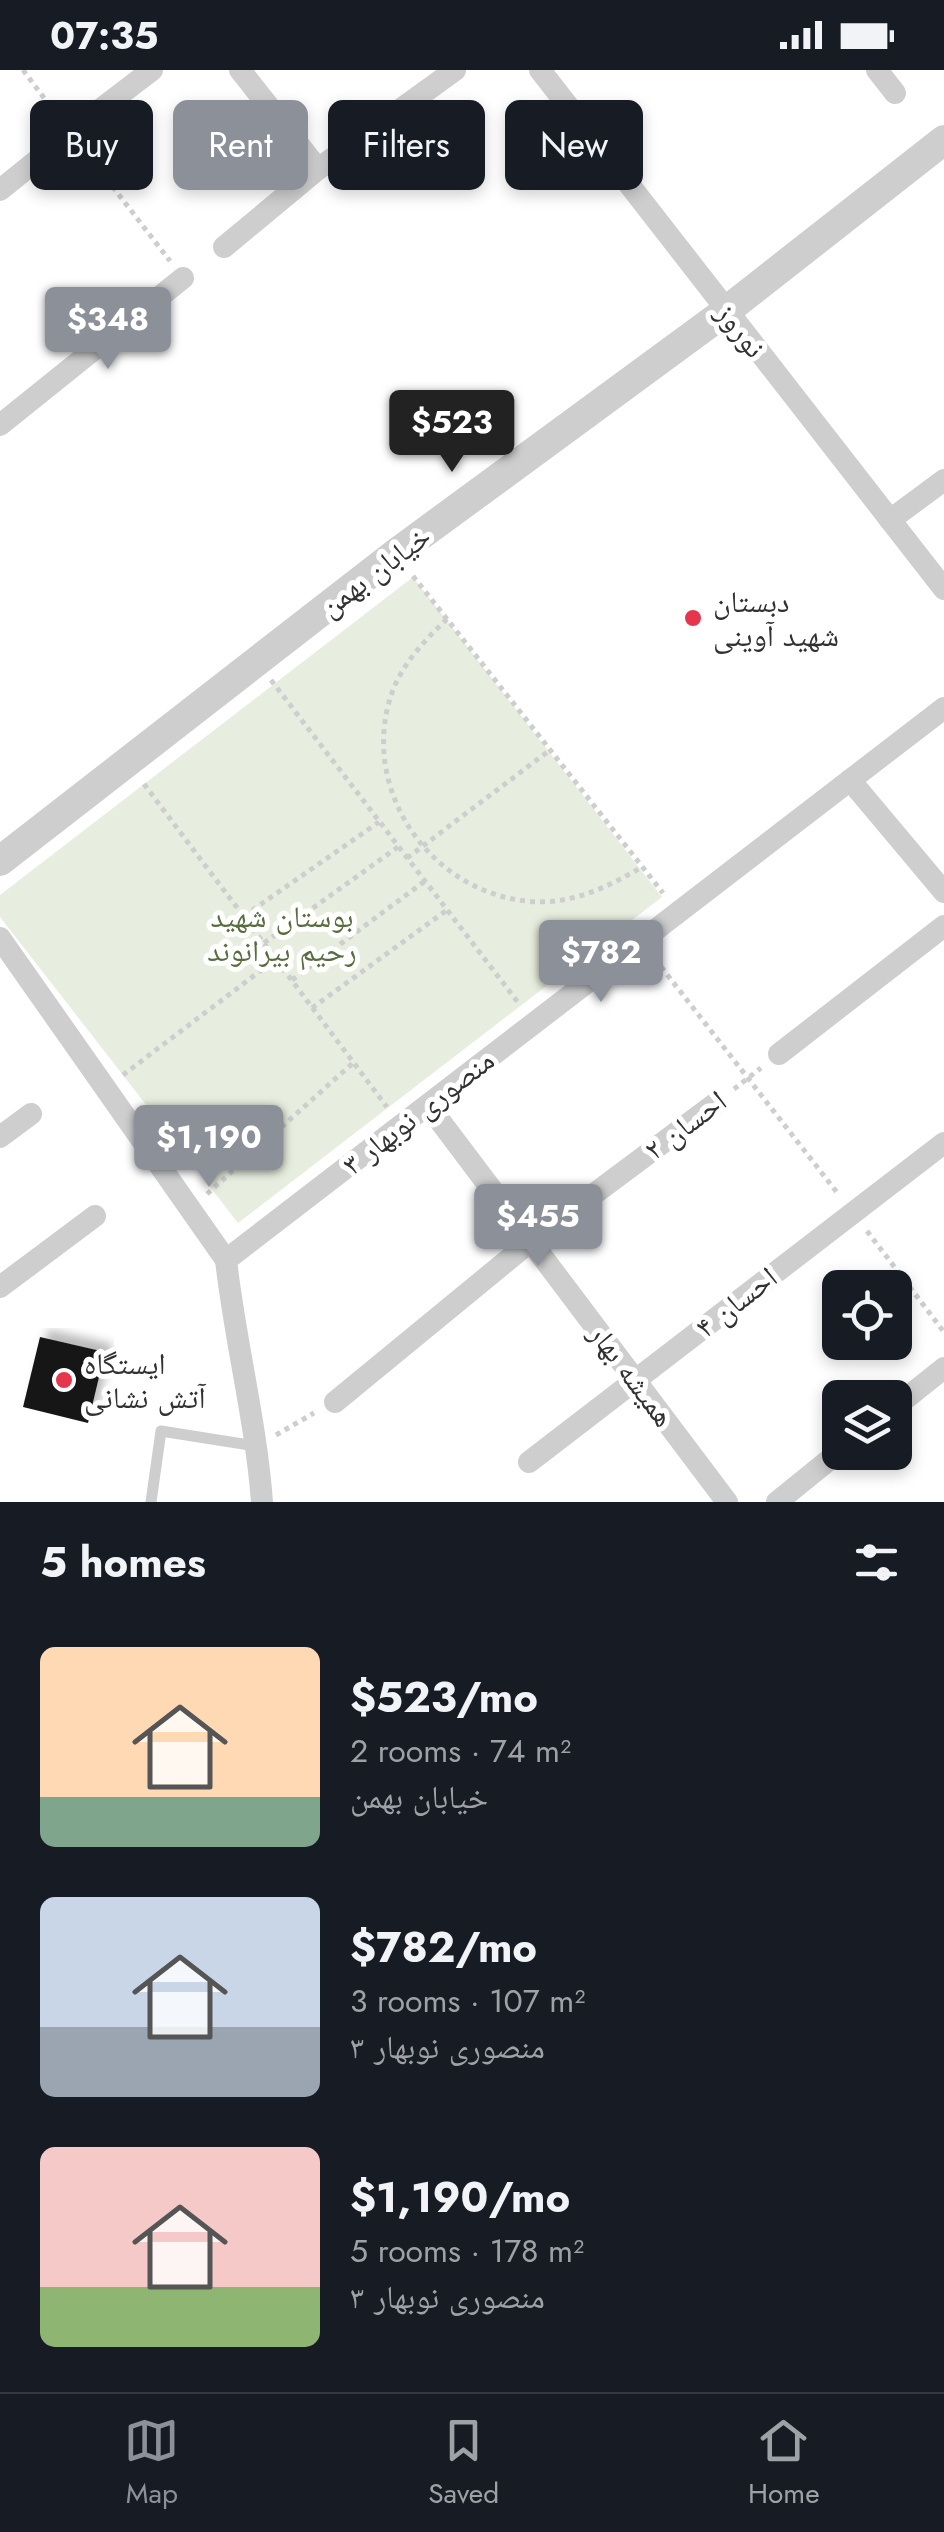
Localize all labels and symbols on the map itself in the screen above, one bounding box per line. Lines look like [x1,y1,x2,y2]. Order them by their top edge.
pin: $348 [49,287,167,372]
street label: نوروز [705,293,776,367]
pin: $523 [393,390,511,475]
street label: خیابان بهمن [310,515,440,627]
place label: دبستان شهید آوینی [713,580,839,657]
marker: دبستان شهید آوینی [682,607,704,629]
park label: بوستان شهید رحیم بیرانوند [207,895,357,972]
pin: $782 [542,920,660,1005]
street label: منصوری نوبهار ۳ [333,1039,503,1185]
street label: احسان ۲ [635,1080,735,1170]
pin: $1,190 [128,1105,290,1190]
pin: $455 [479,1184,597,1269]
street label: احسان ۴ [686,1256,786,1348]
street label: همیشه بهار [578,1313,685,1436]
place label: ایستگاه آتش نشانی [84,1342,207,1419]
marker: ایستگاه آتش نشانی [53,1369,75,1391]

